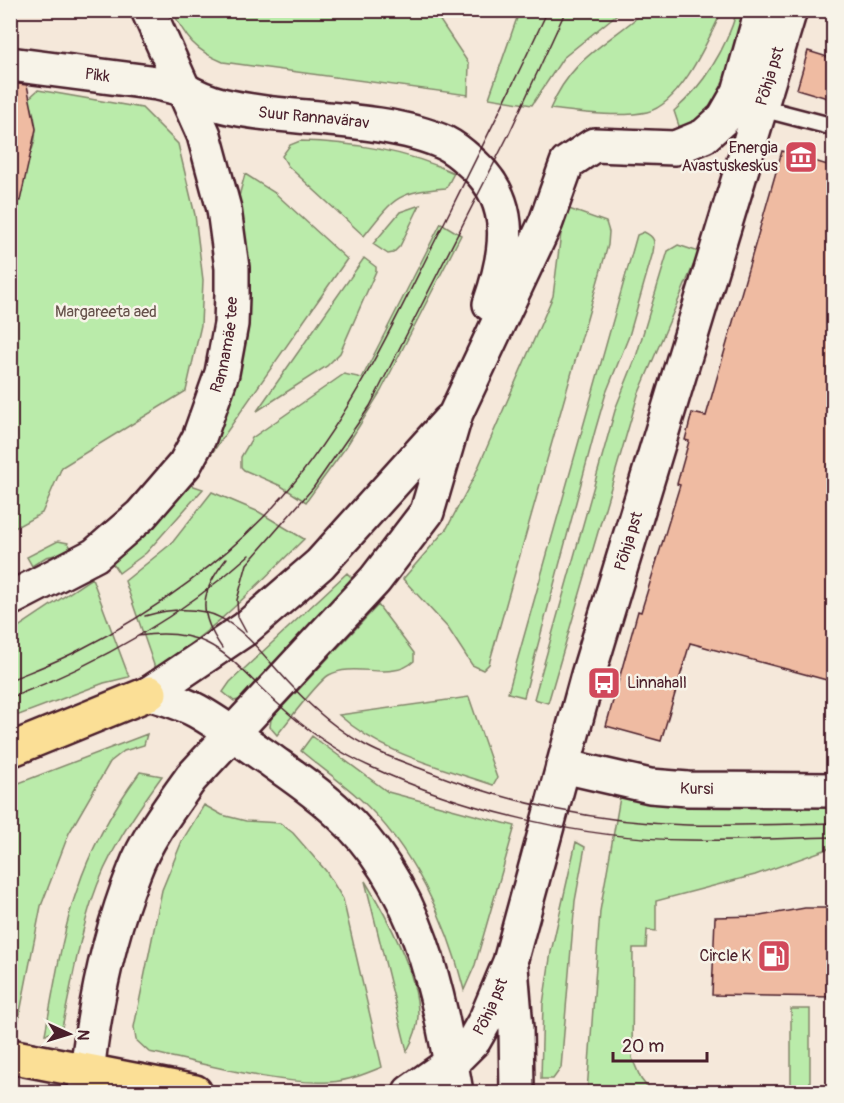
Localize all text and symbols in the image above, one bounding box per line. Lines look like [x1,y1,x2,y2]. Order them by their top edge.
street label: Põhja pst [751,44,788,108]
street label: Pikk [84,64,111,87]
street label: Suur Rannavärav [257,102,371,133]
place label: Energia Avastuskeskus [682,138,778,176]
museum icon: Energia Avastuskeskus [783,139,819,175]
street label: Rannamäe tee [206,296,242,395]
park label: Margareeta aed [55,302,157,322]
street label: Põhja pst [610,509,647,573]
bus stop icon: Linnahall [586,665,622,701]
place label: Linnahall [627,673,687,693]
street label: Kursi [679,778,714,799]
fuel station icon: Circle K [756,938,792,974]
place label: Circle K [700,946,751,966]
street label: Põhja pst [469,974,512,1039]
north arrow [39,1004,99,1064]
scale bar [613,1025,708,1063]
text: N [73,1029,93,1041]
text: 20 m [622,1035,664,1058]

